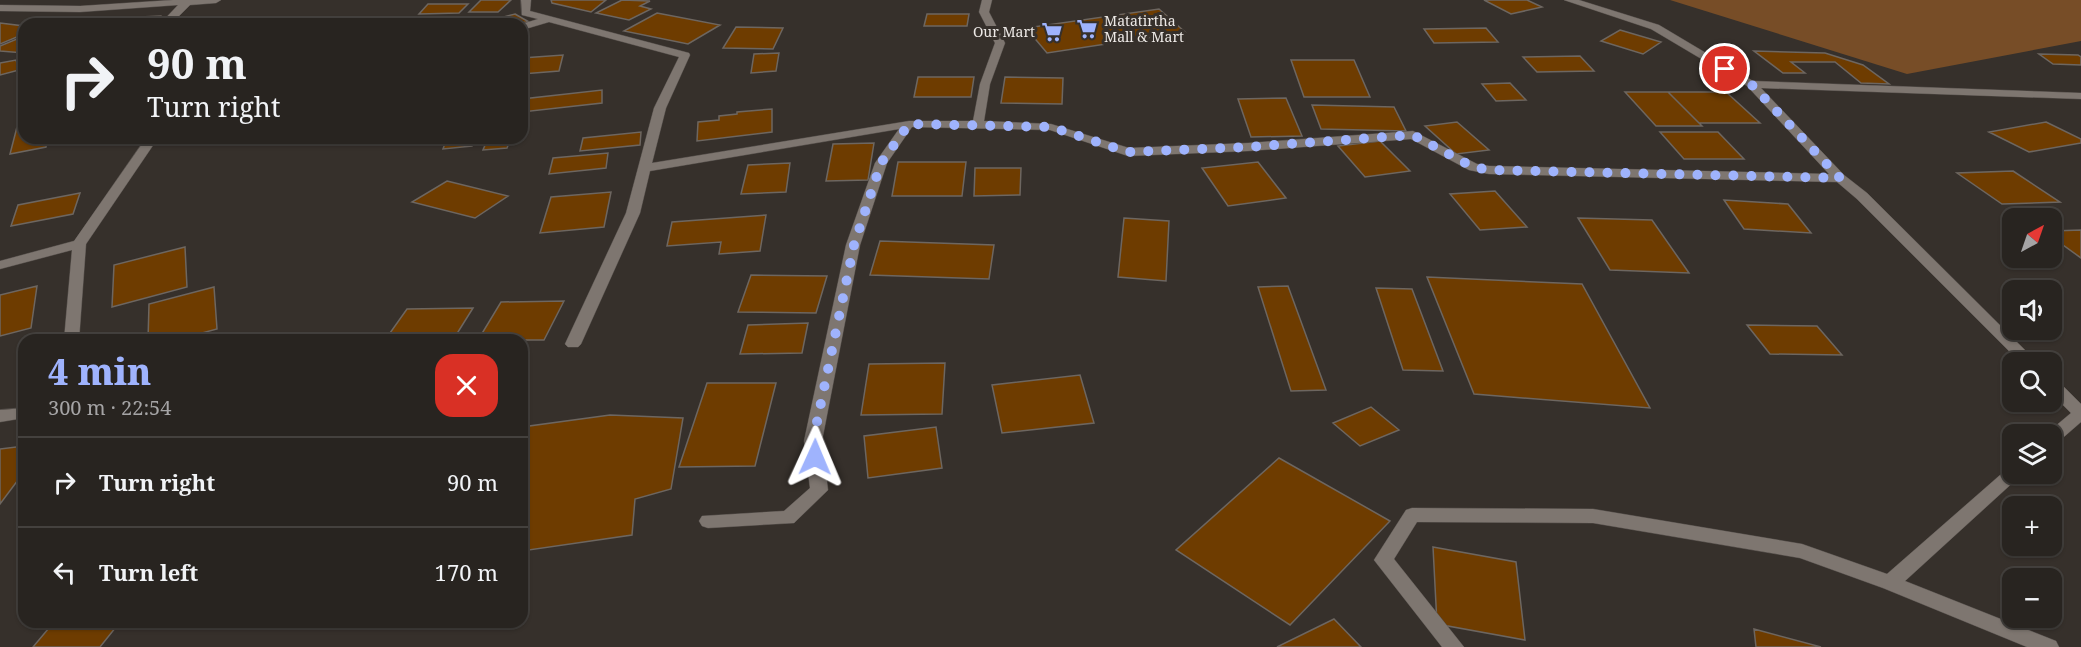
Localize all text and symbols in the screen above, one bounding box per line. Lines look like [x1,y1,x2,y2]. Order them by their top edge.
place label: Matatirtha Mall & Mart [1104,11,1184,46]
supermarket icon: Matatirtha Mall & Mart [1075,17,1099,41]
supermarket icon: Our Mart [1040,20,1064,44]
place label: Our Mart [973,22,1035,41]
text: 90 m [147,34,247,91]
icon: right [48,42,126,120]
pin [1699,43,1750,94]
icon: arrive [1708,52,1741,85]
text: Turn right [147,88,280,125]
north arrow [2002,208,2062,268]
map controls [2002,208,2062,628]
button: sound [2002,280,2062,340]
text: 4 min [48,347,151,396]
button: search [2002,352,2062,412]
button: close [435,354,498,417]
text: 300 m · 22:54 [48,394,171,421]
button: layers [2002,424,2062,484]
position arrow [783,425,847,489]
icon: right [48,466,81,499]
text: Turn right [99,467,215,497]
text: 90 m [447,467,498,497]
button: + [2002,496,2062,556]
icon: left [48,556,81,589]
text: Turn left [99,557,198,587]
text: 170 m [435,557,498,587]
button: − [2002,568,2062,628]

